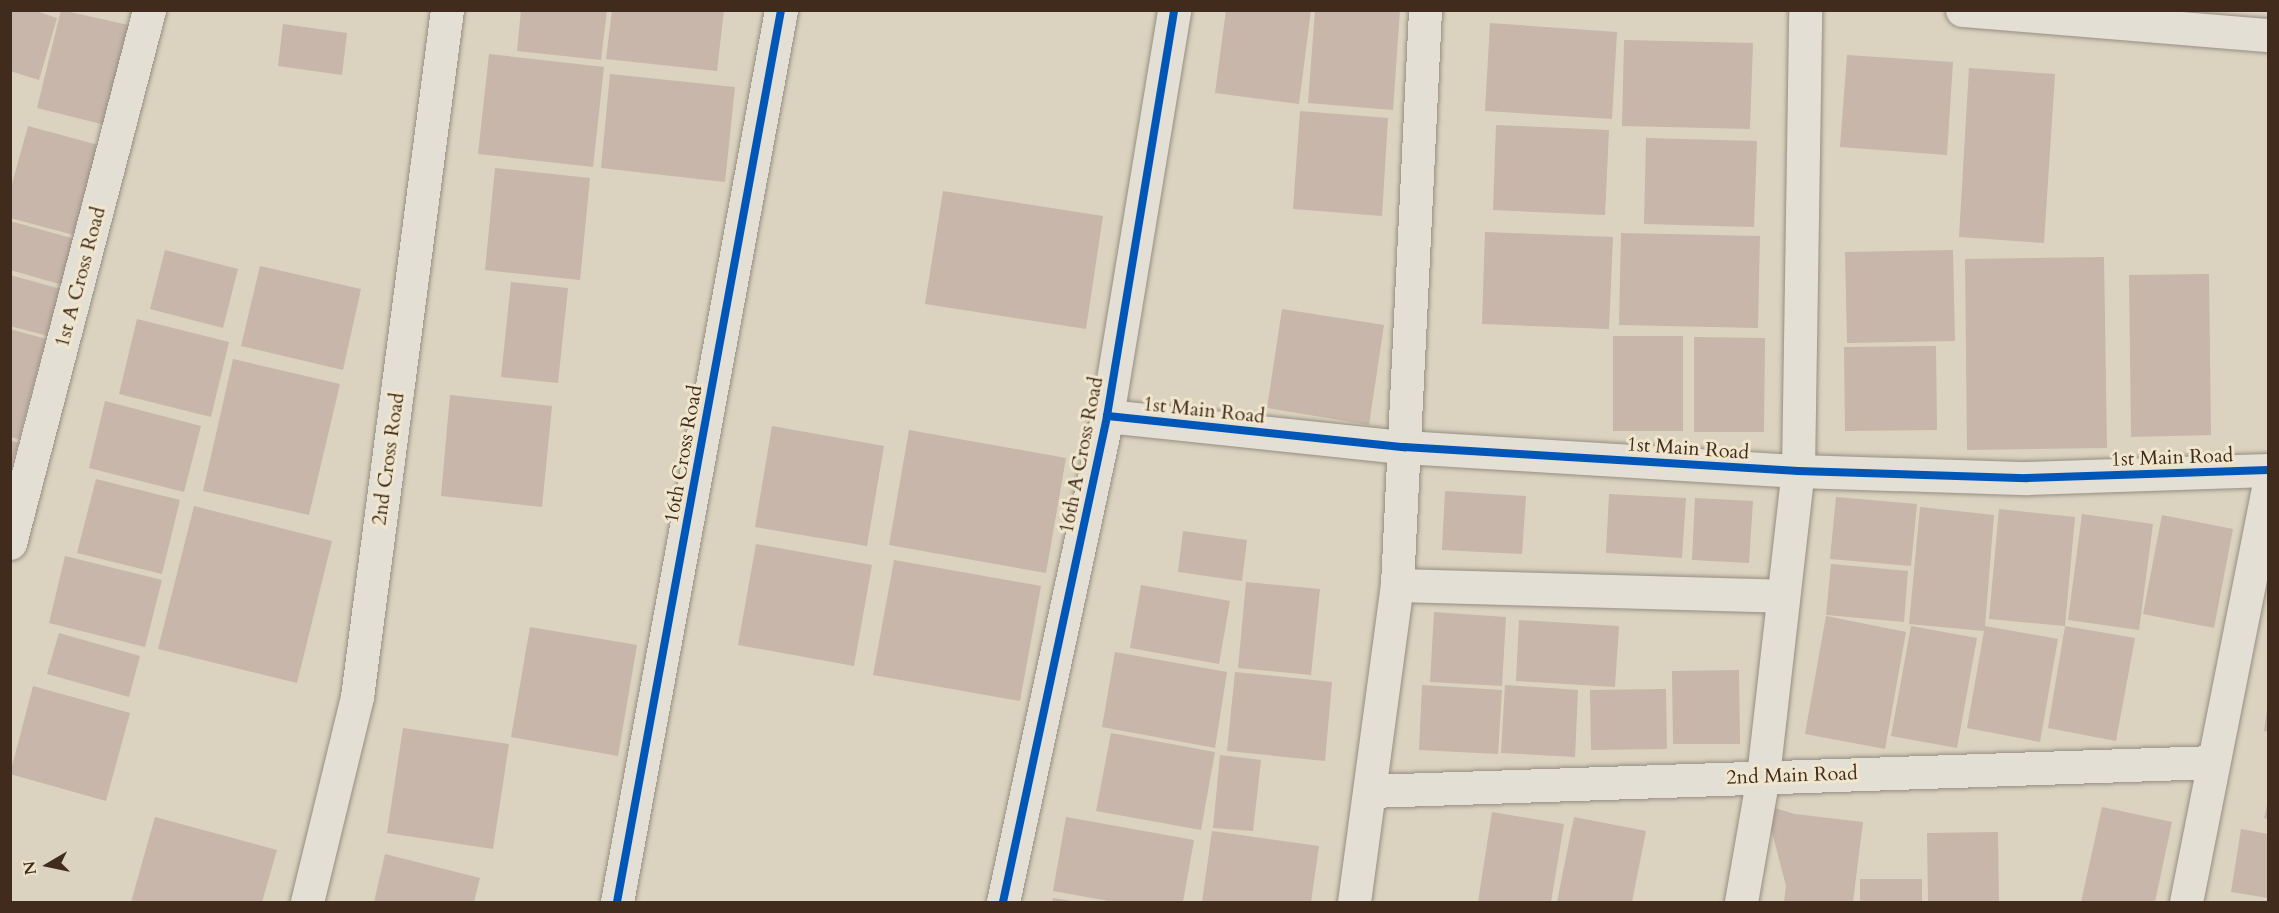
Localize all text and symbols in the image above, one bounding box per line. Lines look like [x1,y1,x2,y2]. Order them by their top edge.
street label: 1st A Cross Road [50,204,110,350]
street label: 16th A Cross Road [1054,375,1108,535]
street label: 16th Cross Road [659,383,707,525]
street label: 2nd Cross Road [367,391,409,527]
street label: 1st Main Road [1142,392,1266,428]
street label: 1st Main Road [1626,432,1750,464]
street label: 1st Main Road [2110,443,2234,471]
street label: 2nd Main Road [1726,761,1858,789]
north arrow [18,835,78,895]
text: N [18,859,42,876]

